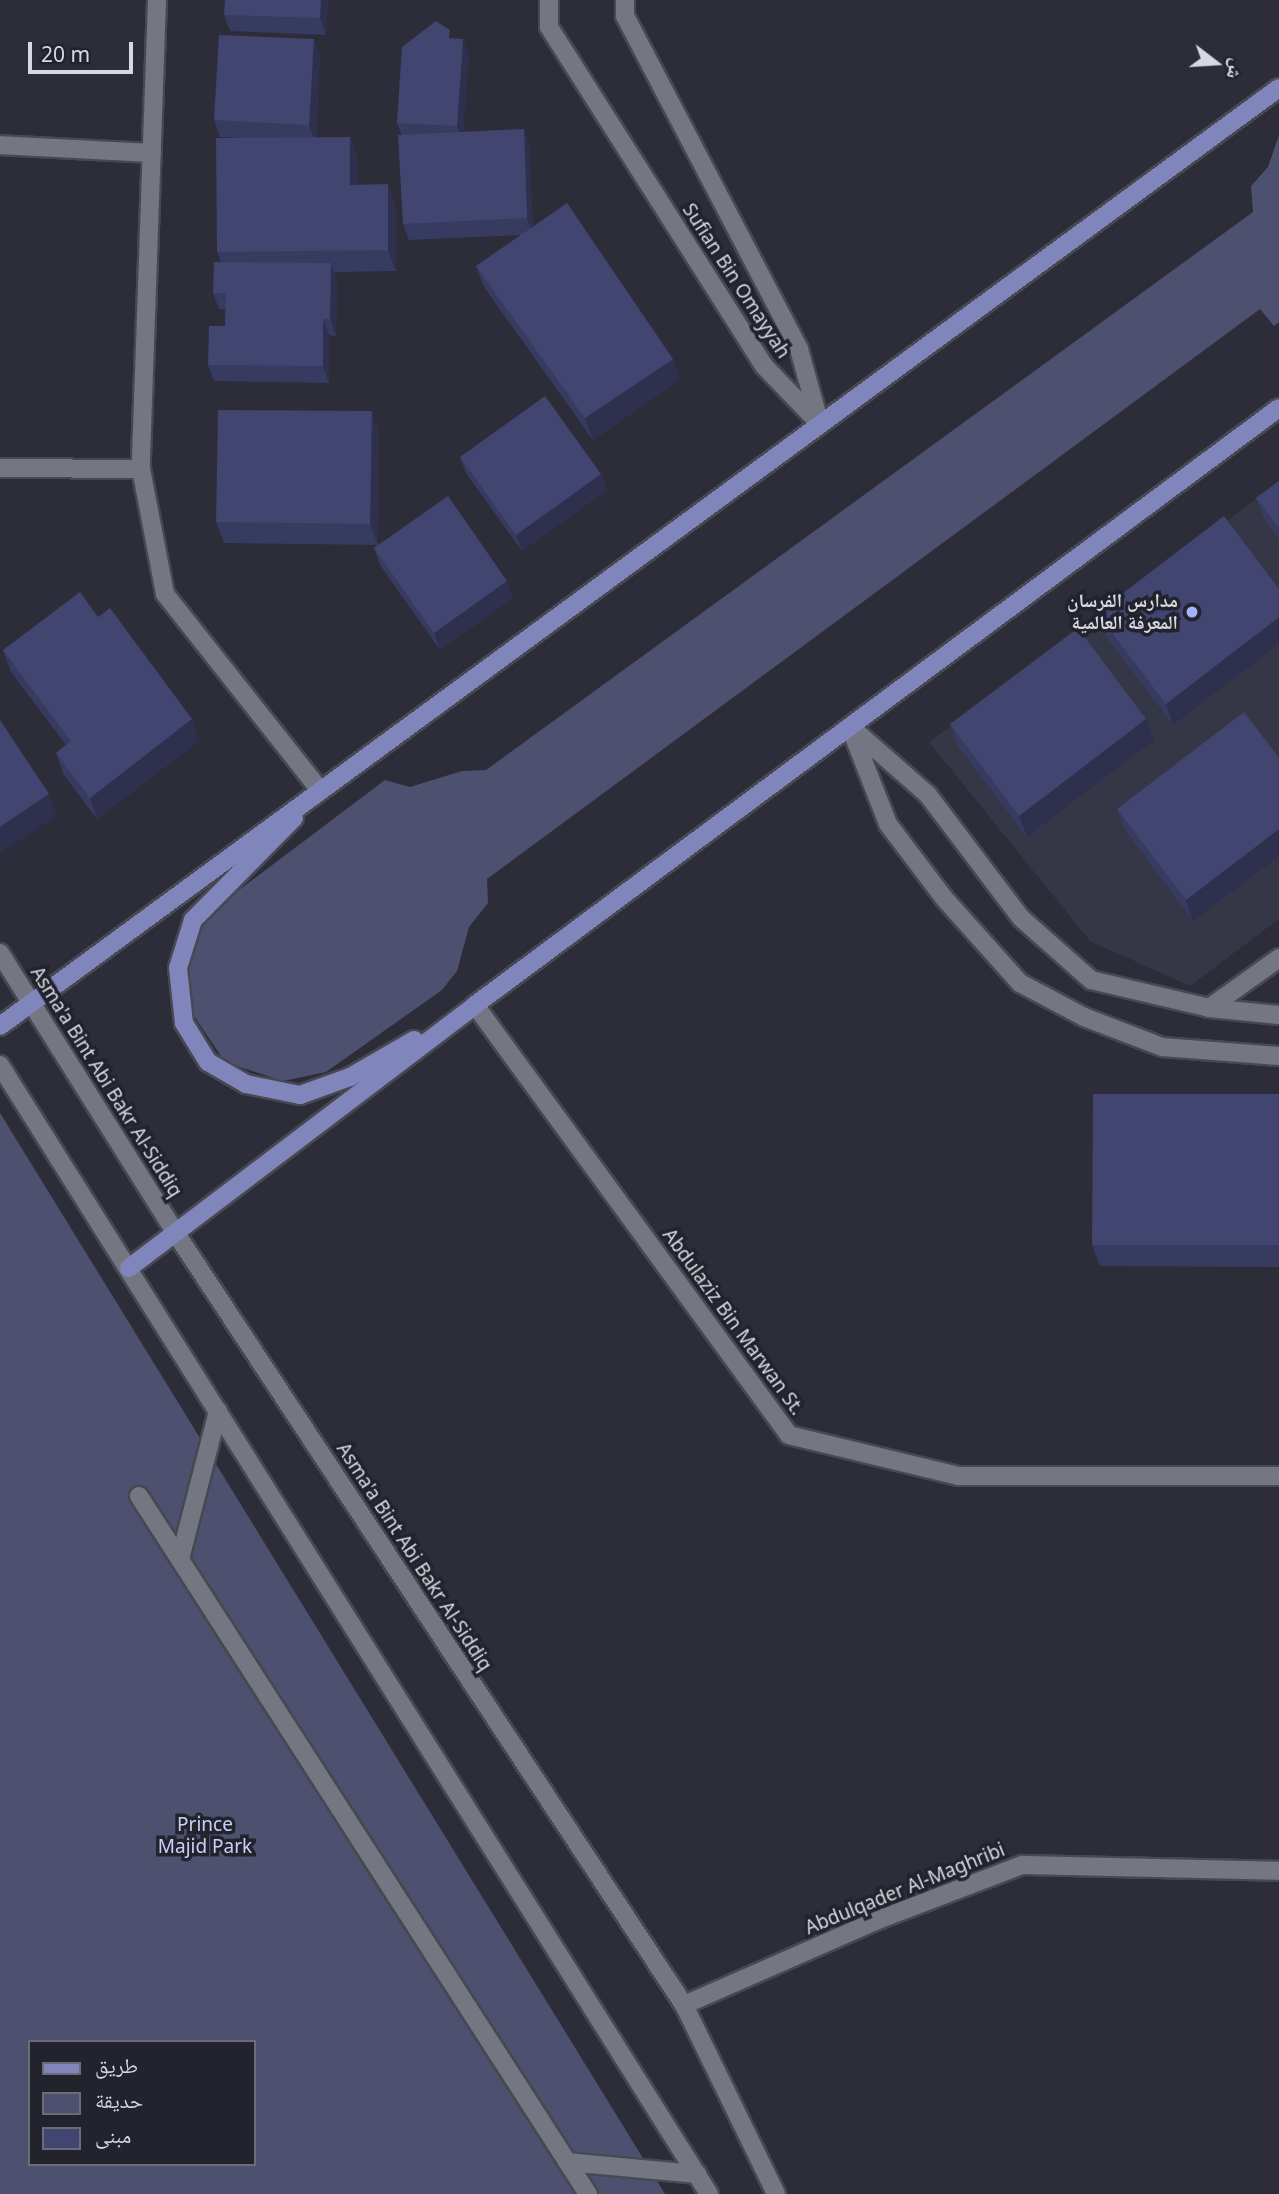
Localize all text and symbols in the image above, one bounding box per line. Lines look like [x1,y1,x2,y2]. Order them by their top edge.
scale bar [32,28,136,72]
north arrow [1181,28,1251,98]
text: 20 m [41,40,90,68]
text: ش [1221,56,1251,83]
street label: Sufian Bin Omayyah [677,199,795,363]
place label: مدارس الفرسان المعرفة العالمية [1067,590,1178,634]
marker: مدارس الفرسان المعرفة العالمية [1184,604,1200,620]
street label: Asma'a Bint Abi Bakr Al-Siddiq [25,963,187,1201]
street label: Abdulaziz Bin Marwan St. [658,1224,808,1420]
street label: Asma'a Bint Abi Bakr Al-Siddiq [332,1439,496,1675]
park label: Prince Majid Park [158,1814,252,1858]
street label: Abdulqader Al-Maghribi [802,1838,1008,1940]
legend [28,2040,256,2166]
text: طريق [95,2051,138,2079]
text: حديقة [95,2086,143,2114]
text: مبنى [95,2121,131,2149]

